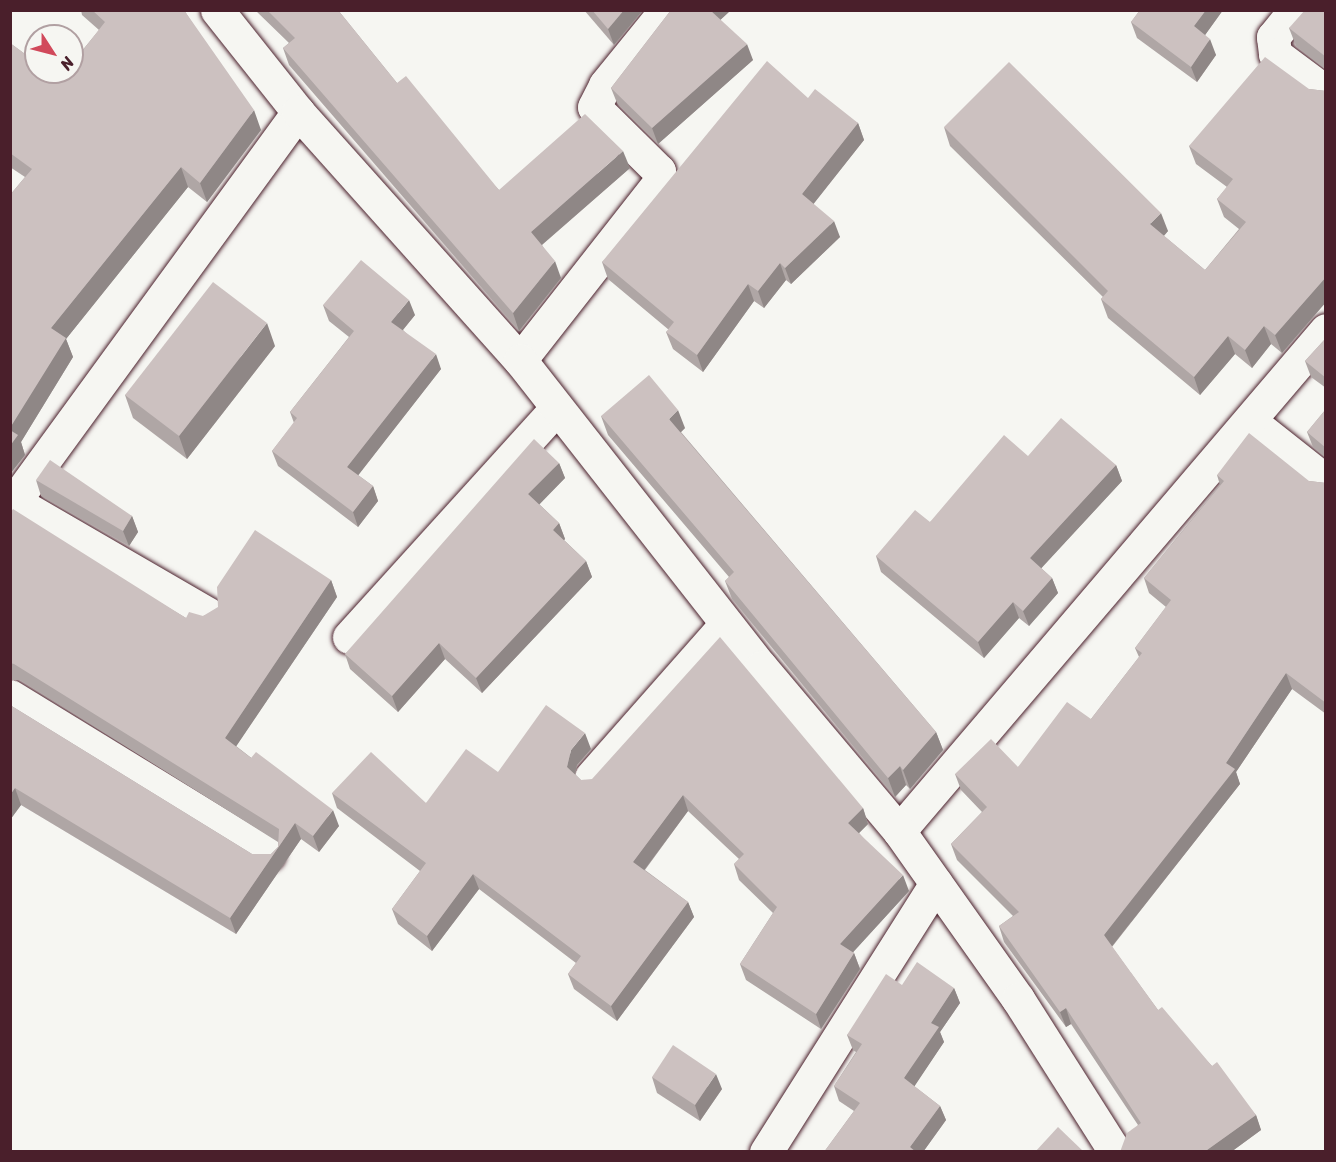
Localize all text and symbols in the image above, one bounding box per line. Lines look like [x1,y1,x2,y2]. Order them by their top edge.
north arrow [24,24,84,84]
text: N [52,51,82,77]

